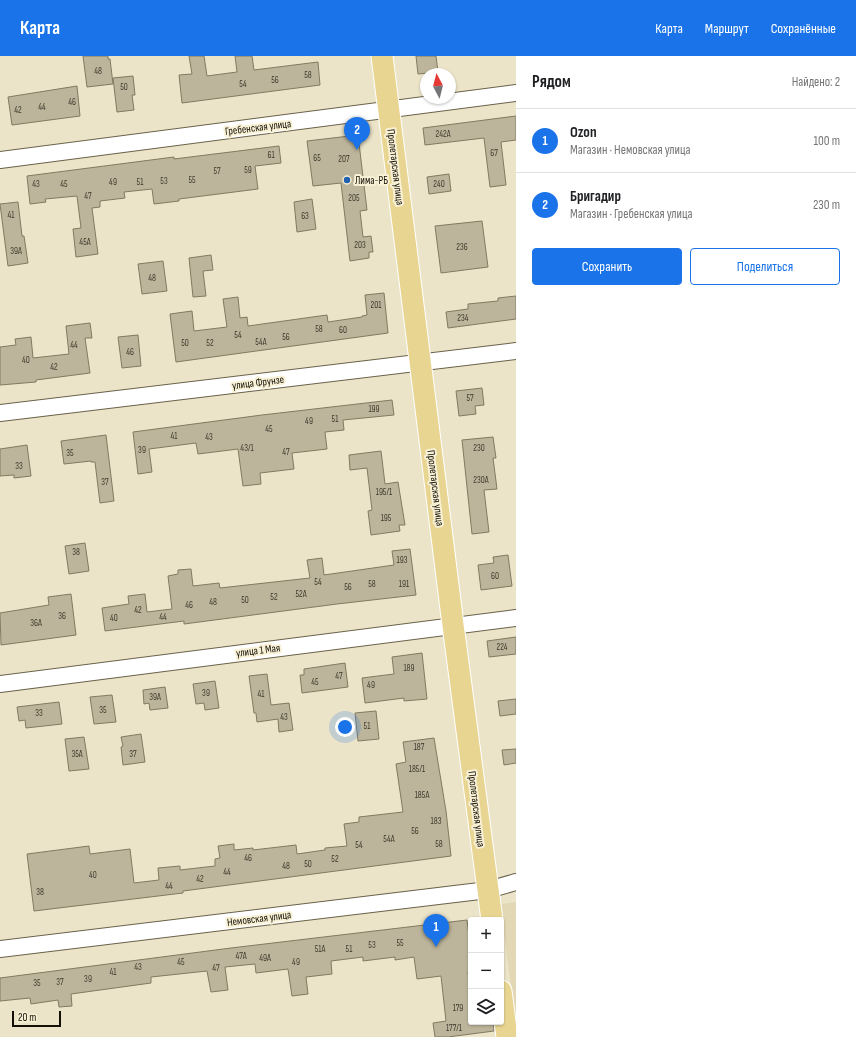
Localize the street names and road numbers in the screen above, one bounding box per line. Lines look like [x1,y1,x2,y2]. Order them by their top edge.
street label: Гребенская улица [224,117,292,138]
street label: Пролетарская улица [384,128,407,206]
street label: улица Фрунзе [231,373,285,392]
street label: Пролетарская улица [424,449,447,527]
street label: улица 1 Мая [235,641,281,660]
street label: Пролетарская улица [465,770,488,848]
street label: Немовская улица [226,908,292,929]

